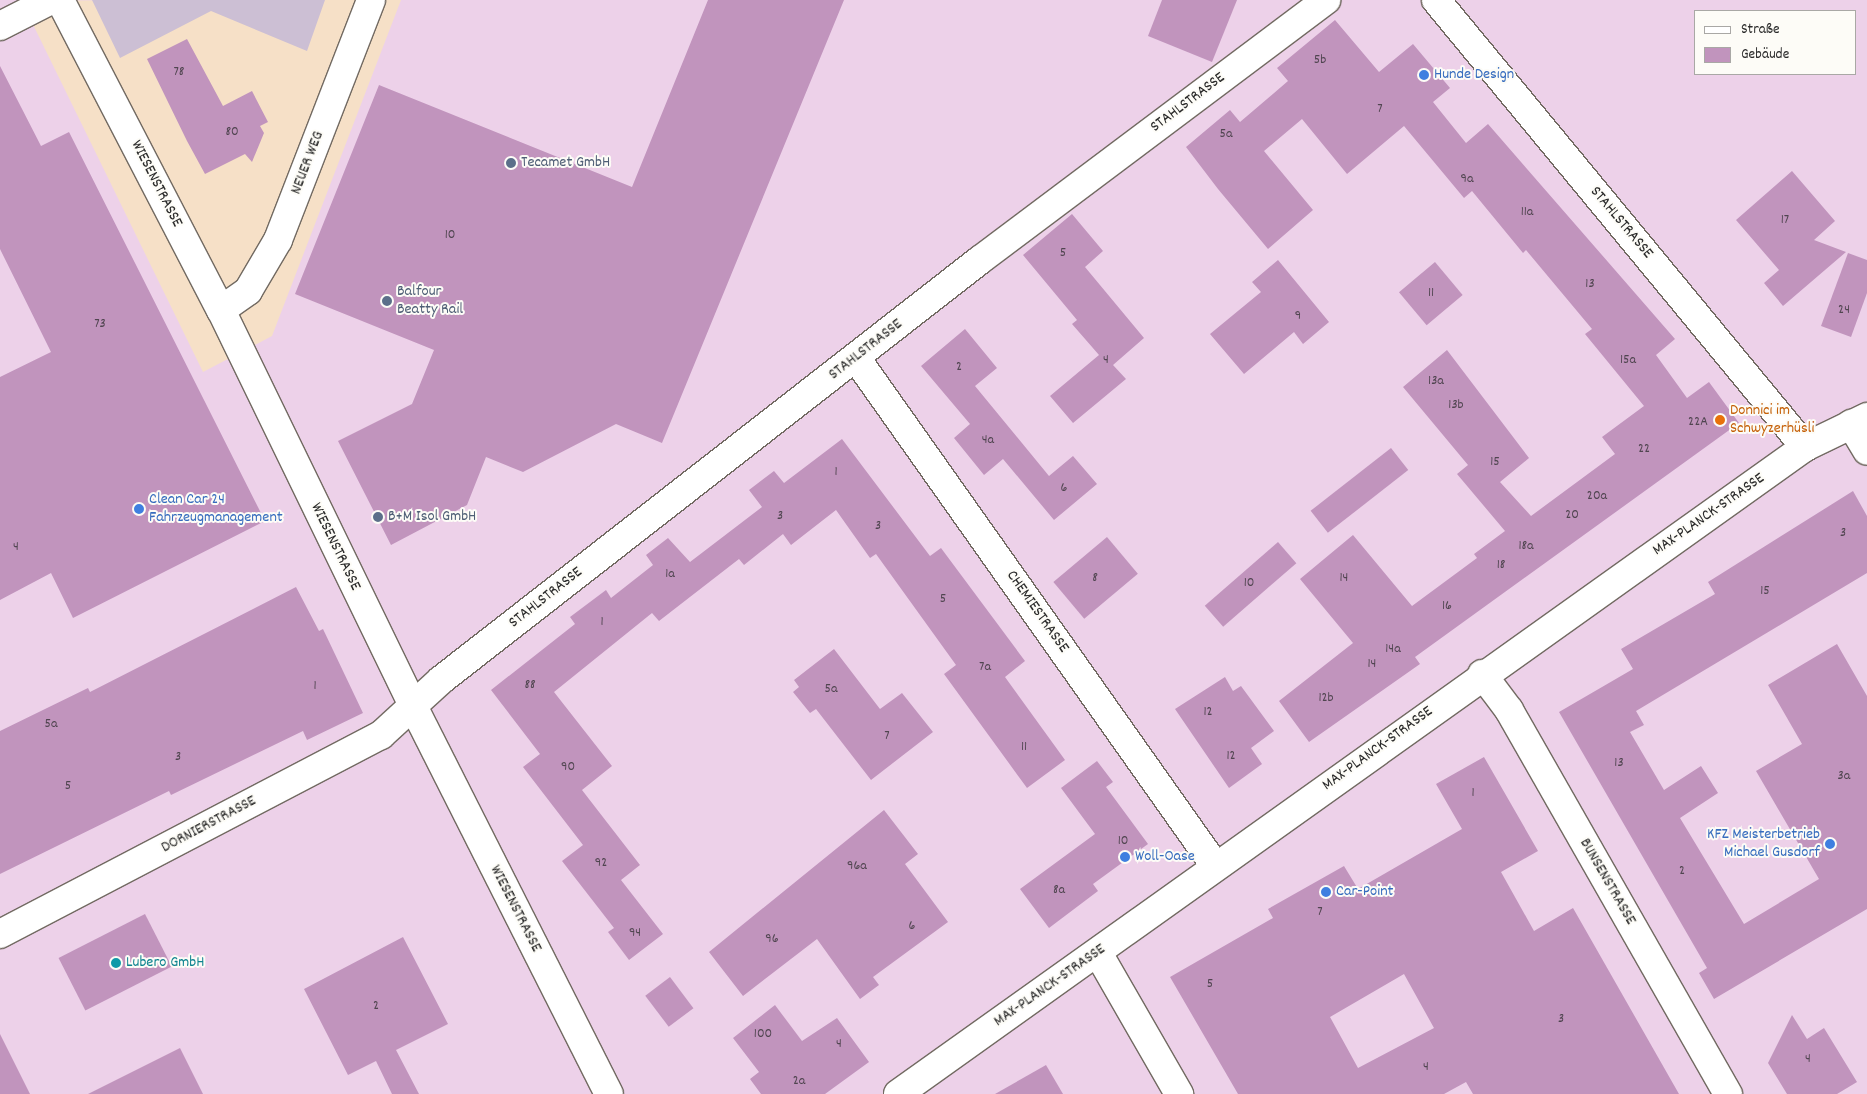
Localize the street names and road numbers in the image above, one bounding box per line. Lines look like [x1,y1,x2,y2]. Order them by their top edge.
street label: STAHLSTRASSE [1147,69,1229,137]
street label: NEUER WEG [287,129,329,197]
street label: WIESENSTRASSE [126,137,186,231]
street label: STAHLSTRASSE [1585,183,1657,263]
street label: STAHLSTRASSE [825,315,907,385]
street label: MAX-PLANCK-STRASSE [1650,469,1768,561]
street label: WIESENSTRASSE [306,500,364,594]
street label: STAHLSTRASSE [505,563,587,633]
street label: CHEMIESTRASSE [1002,567,1072,657]
street label: MAX-PLANCK-STRASSE [1319,702,1437,796]
street label: DORNIERSTRASSE [158,792,260,858]
street label: BUNSENSTRASSE [1574,835,1640,929]
street label: WIESENSTRASSE [485,862,545,956]
street label: MAX-PLANCK-STRASSE [991,940,1109,1032]

